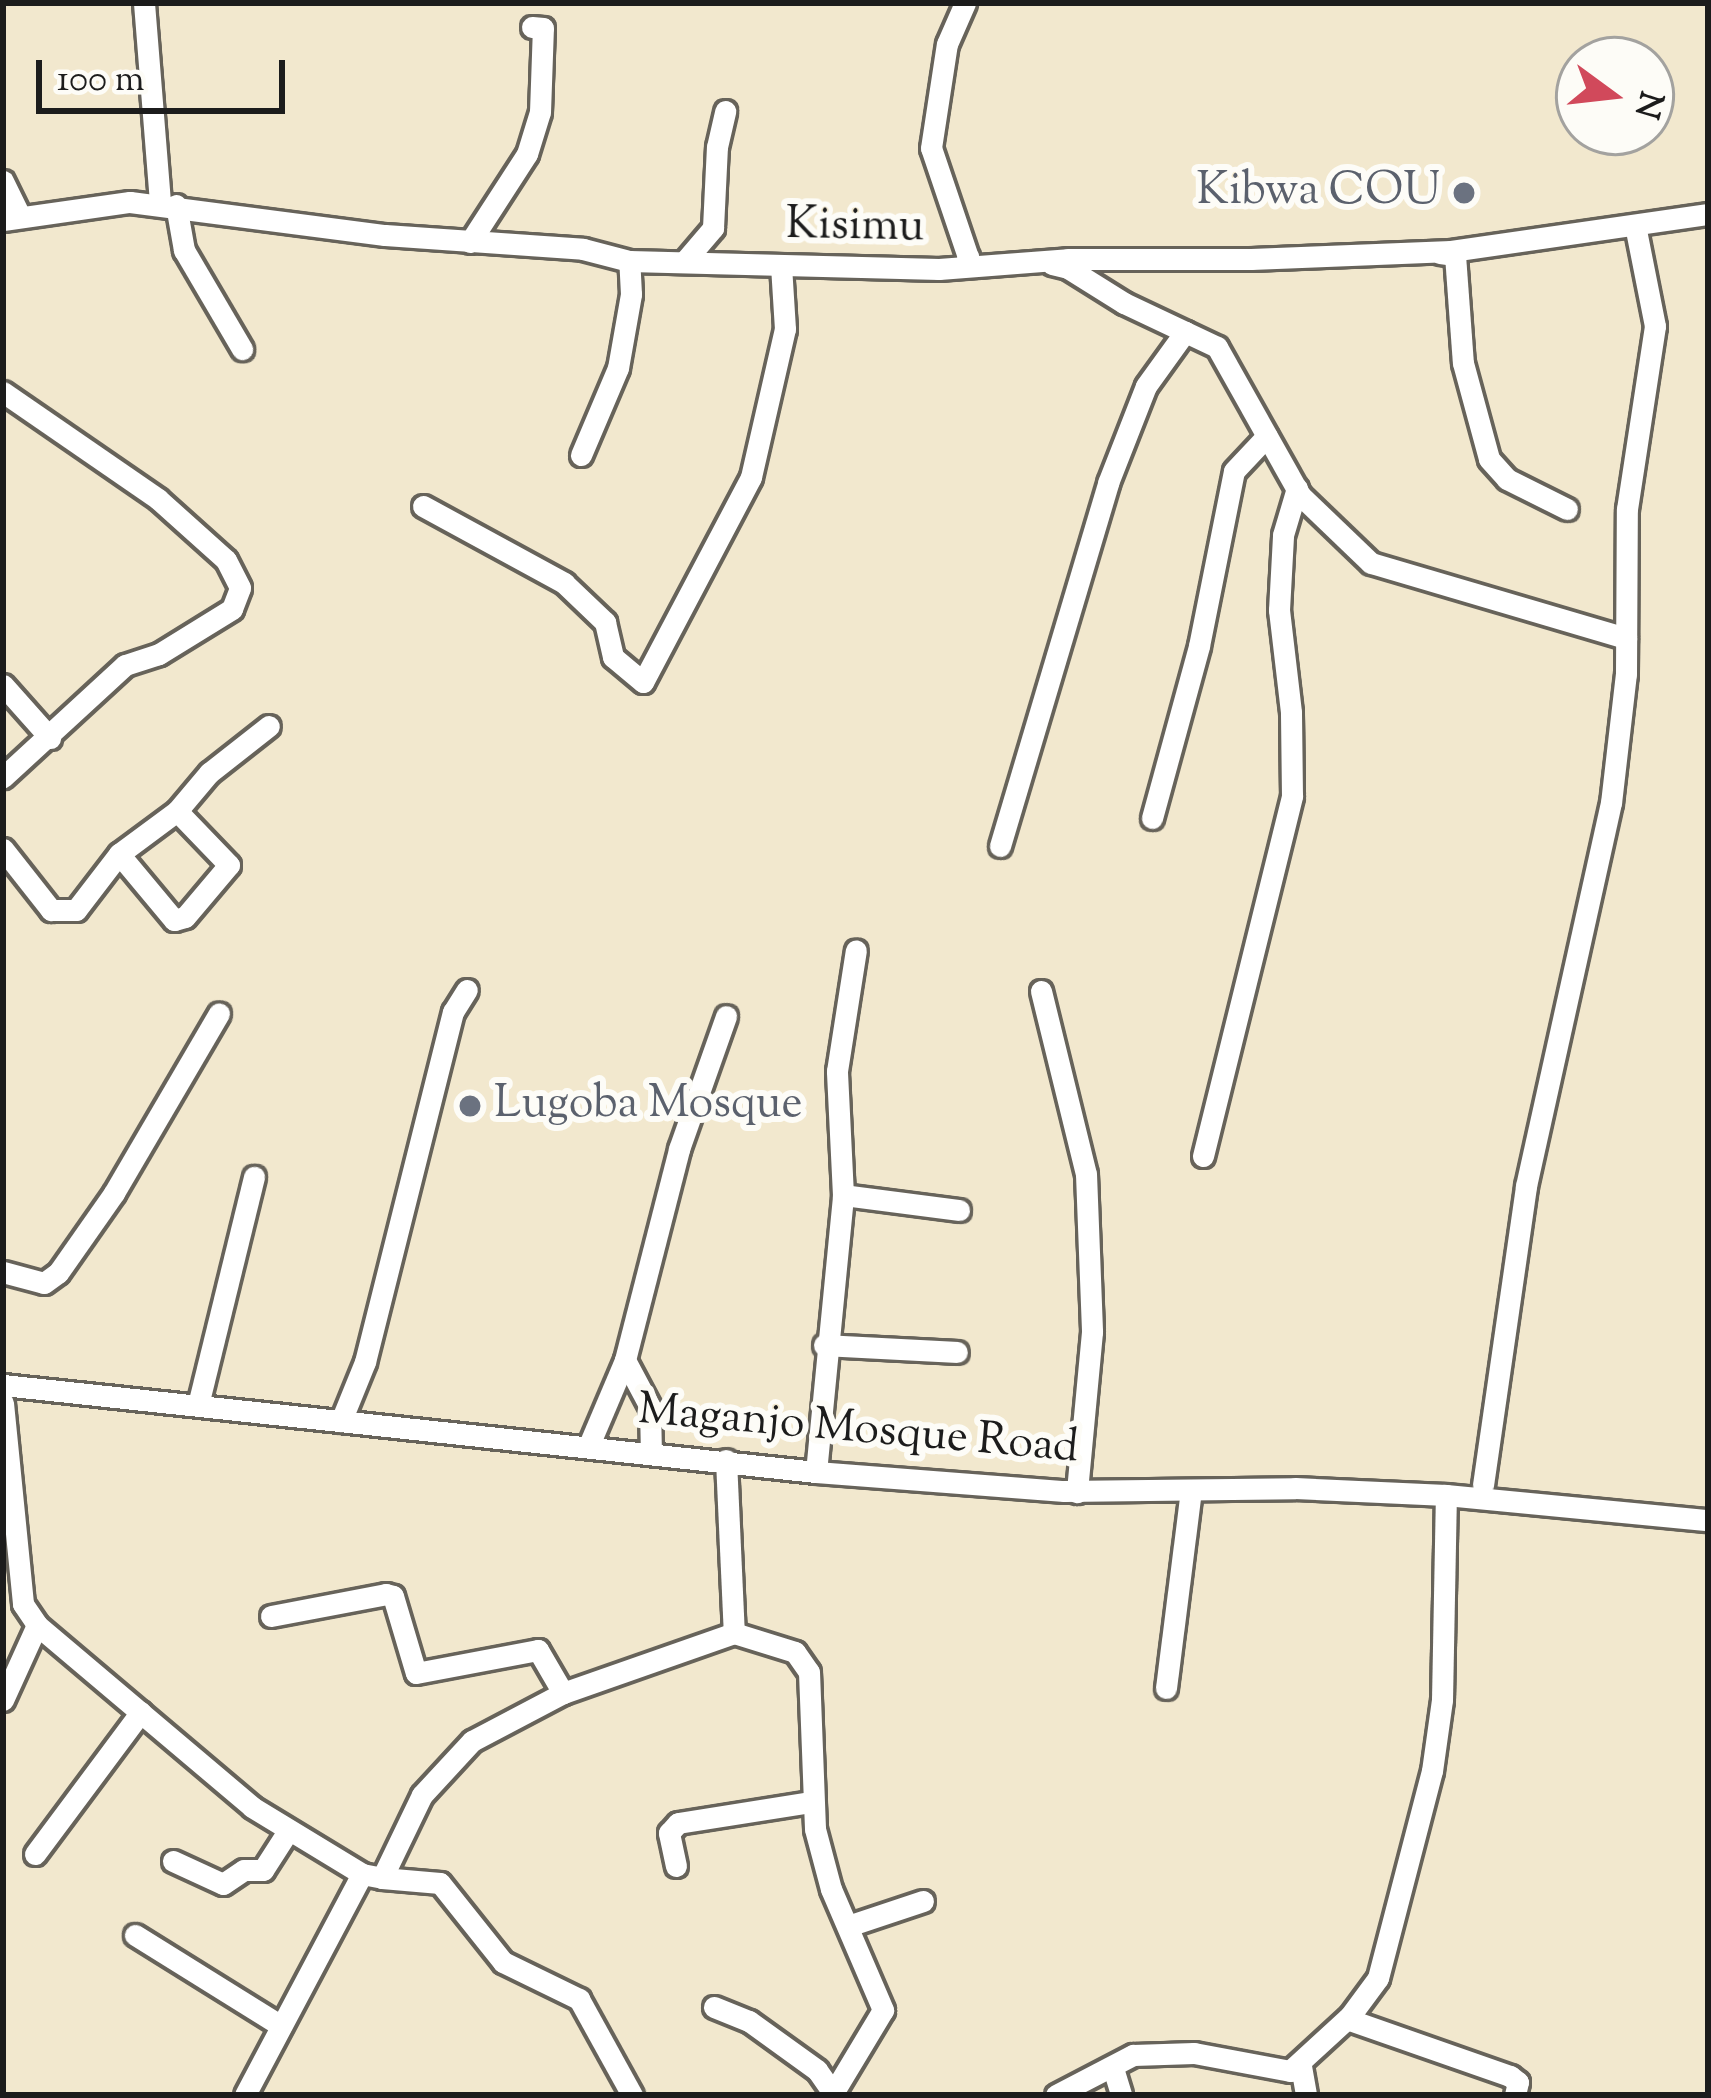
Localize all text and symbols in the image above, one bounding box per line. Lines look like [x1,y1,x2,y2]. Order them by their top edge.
scale bar [42,36,291,110]
north arrow [1555,36,1675,156]
text: 100 m [57,55,144,107]
text: N [1620,86,1673,123]
place label: Kibwa COU [1196,166,1440,220]
marker: Kibwa COU [1451,180,1477,206]
street label: Kisimu [785,200,925,256]
place label: Lugoba Mosque [494,1079,802,1133]
marker: Lugoba Mosque [457,1093,483,1119]
street label: Maganjo Mosque Road [635,1385,1081,1477]

